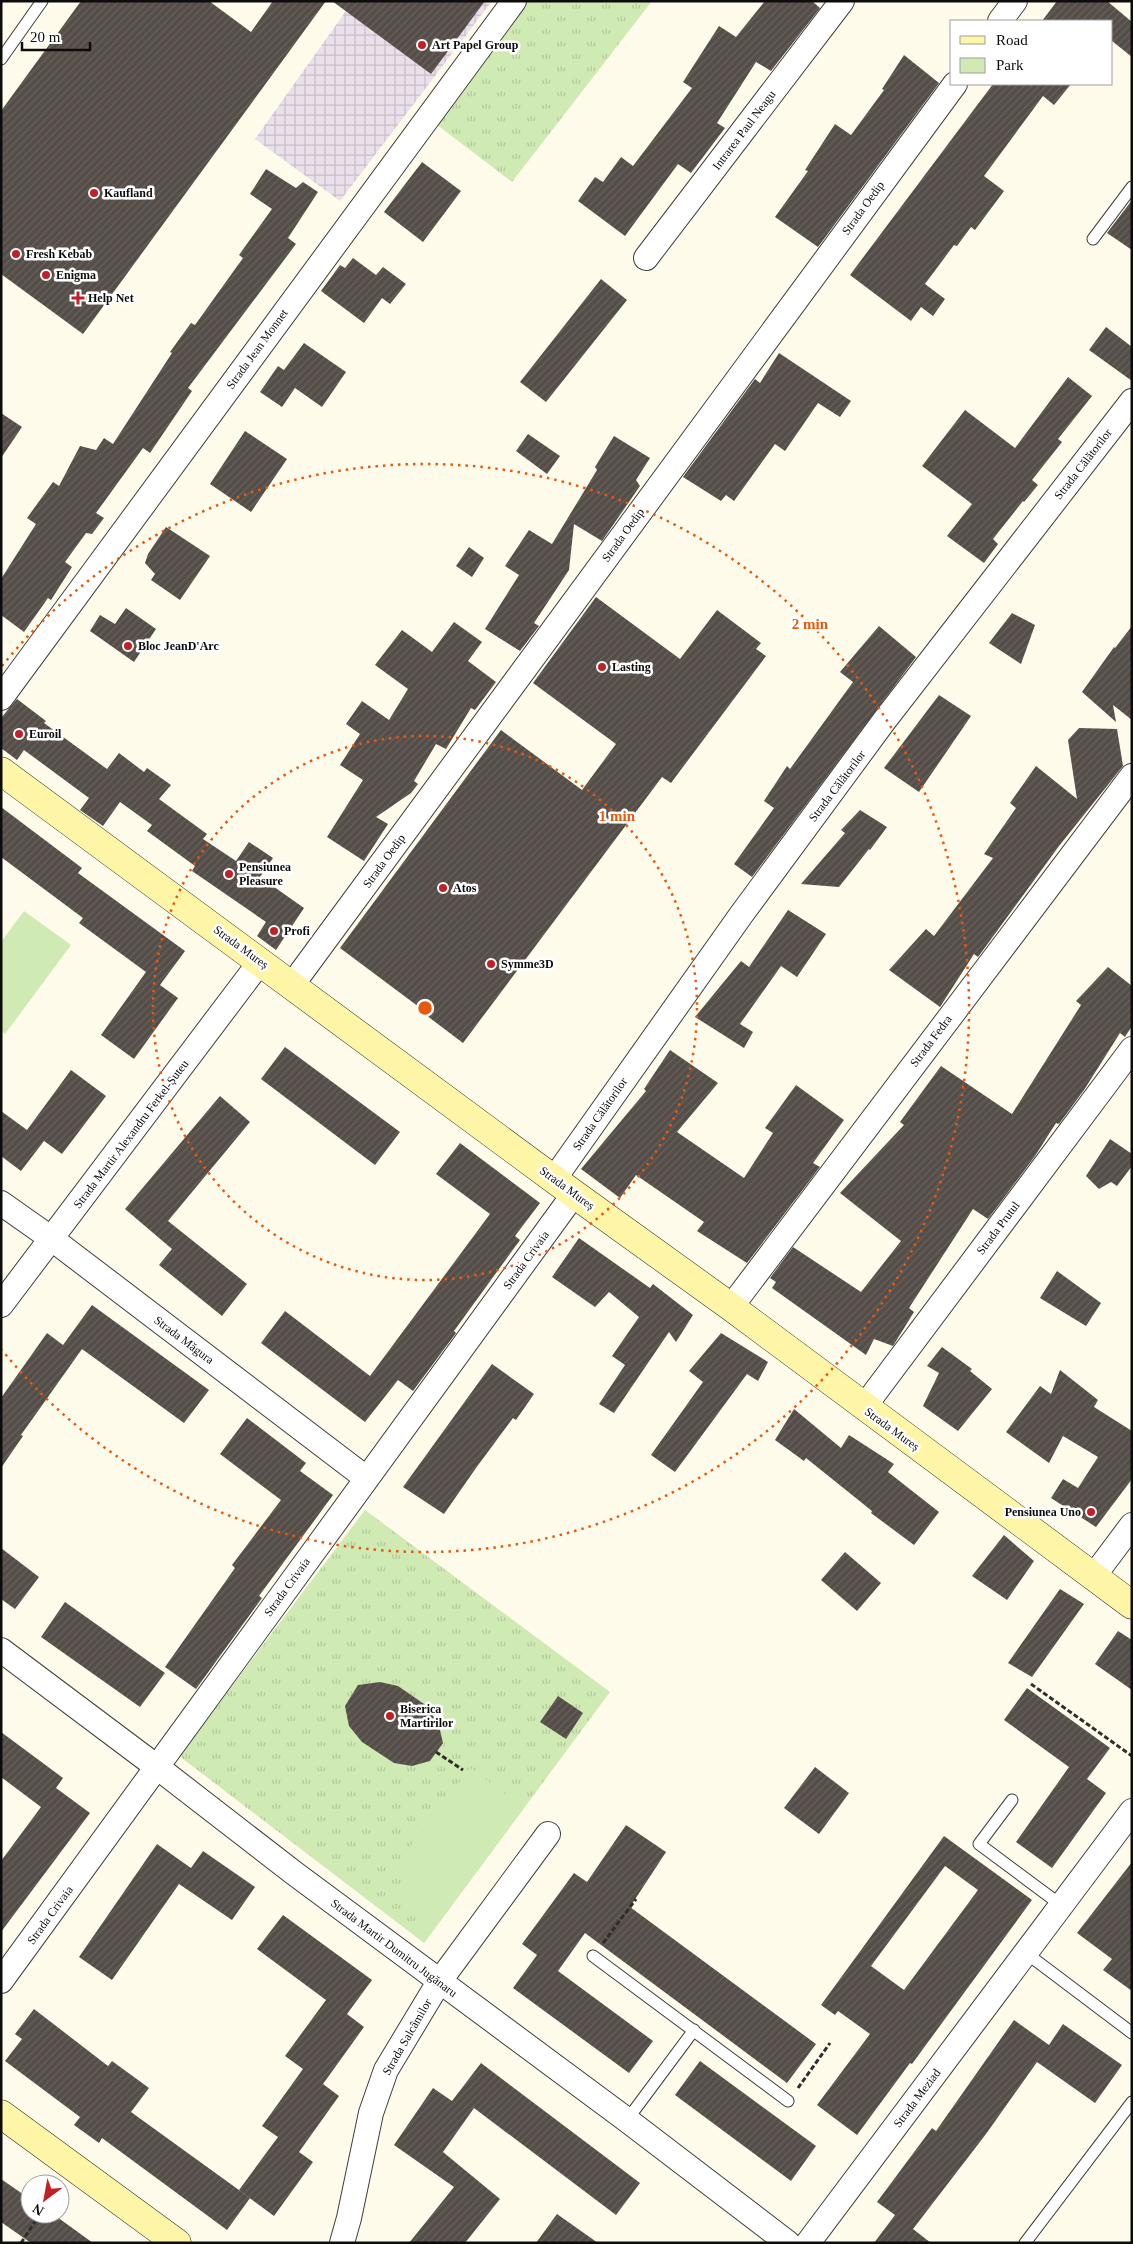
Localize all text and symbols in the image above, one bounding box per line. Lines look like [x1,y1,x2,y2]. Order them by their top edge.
scale bar [22,20,90,52]
legend [950,20,1113,85]
text: 20 m [30,29,61,45]
text: Road [996,32,1028,48]
place label: Art Papel Group [432,38,519,52]
marker: Art Papel Group [416,39,428,51]
text: Park [996,57,1024,73]
street label: Intrarea Paul Neagu [710,87,778,173]
street label: Strada Oedip [839,178,887,238]
place label: Kaufland [104,186,153,200]
marker: Kaufland [88,187,100,199]
place label: Fresh Kebab [26,247,92,261]
marker: Fresh Kebab [10,248,22,260]
place label: Enigma [56,268,96,282]
marker: Enigma [40,269,52,281]
place label: Help Net [88,291,134,305]
marker: Help Net [72,292,84,304]
street label: Strada Jean Monnet [223,306,291,392]
street label: Strada Călătorilor [1051,426,1115,502]
street label: Strada Oedip [599,505,647,565]
text: 2 min [792,616,829,632]
place label: Bloc JeanD'Arc [138,639,219,653]
marker: Bloc JeanD'Arc [122,640,134,652]
place label: Lasting [612,660,651,674]
marker: Lasting [596,661,608,673]
place label: Euroil [29,727,62,741]
marker: Euroil [13,728,25,740]
street label: Strada Călătorilor [806,748,868,824]
text: 1 min [599,808,636,824]
street label: Strada Oedip [360,831,408,891]
place label: Pensiunea Pleasure [239,860,291,888]
marker: Pensiunea Pleasure [223,868,235,880]
place label: Atos [453,881,477,895]
marker: Atos [437,882,449,894]
street label: Strada Mureș [211,922,271,972]
place label: Profi [284,924,310,938]
marker: Profi [268,925,280,937]
place label: Symme3D [501,957,554,971]
marker: Symme3D [485,958,497,970]
centre of rings [416,999,434,1017]
street label: Strada Fedra [907,1012,955,1070]
street label: Strada Martir Alexandru Ferkel-Șuteu [71,1057,191,1211]
street label: Strada Călătorilor [570,1075,630,1153]
street label: Strada Mureș [537,1163,597,1213]
street label: Strada Prutul [973,1198,1023,1257]
street label: Strada Crivaia [500,1227,552,1292]
street label: Strada Măgura [151,1313,217,1367]
street label: Strada Mureș [862,1404,922,1454]
place label: Pensiunea Uno [1005,1505,1081,1519]
marker: Pensiunea Uno [1085,1506,1097,1518]
street label: Strada Crivaia [261,1554,313,1619]
place label: Biserica Martirilor [400,1702,454,1730]
marker: Biserica Martirilor [384,1710,396,1722]
street label: Strada Crivaia [24,1882,76,1947]
street label: Strada Martir Dumitru Jugănaru [328,1896,460,2000]
street label: Strada Salcâmilor [380,1996,434,2078]
street label: Strada Meziad [890,2066,944,2130]
north arrow [20,2174,70,2224]
text: N [30,2201,47,2219]

